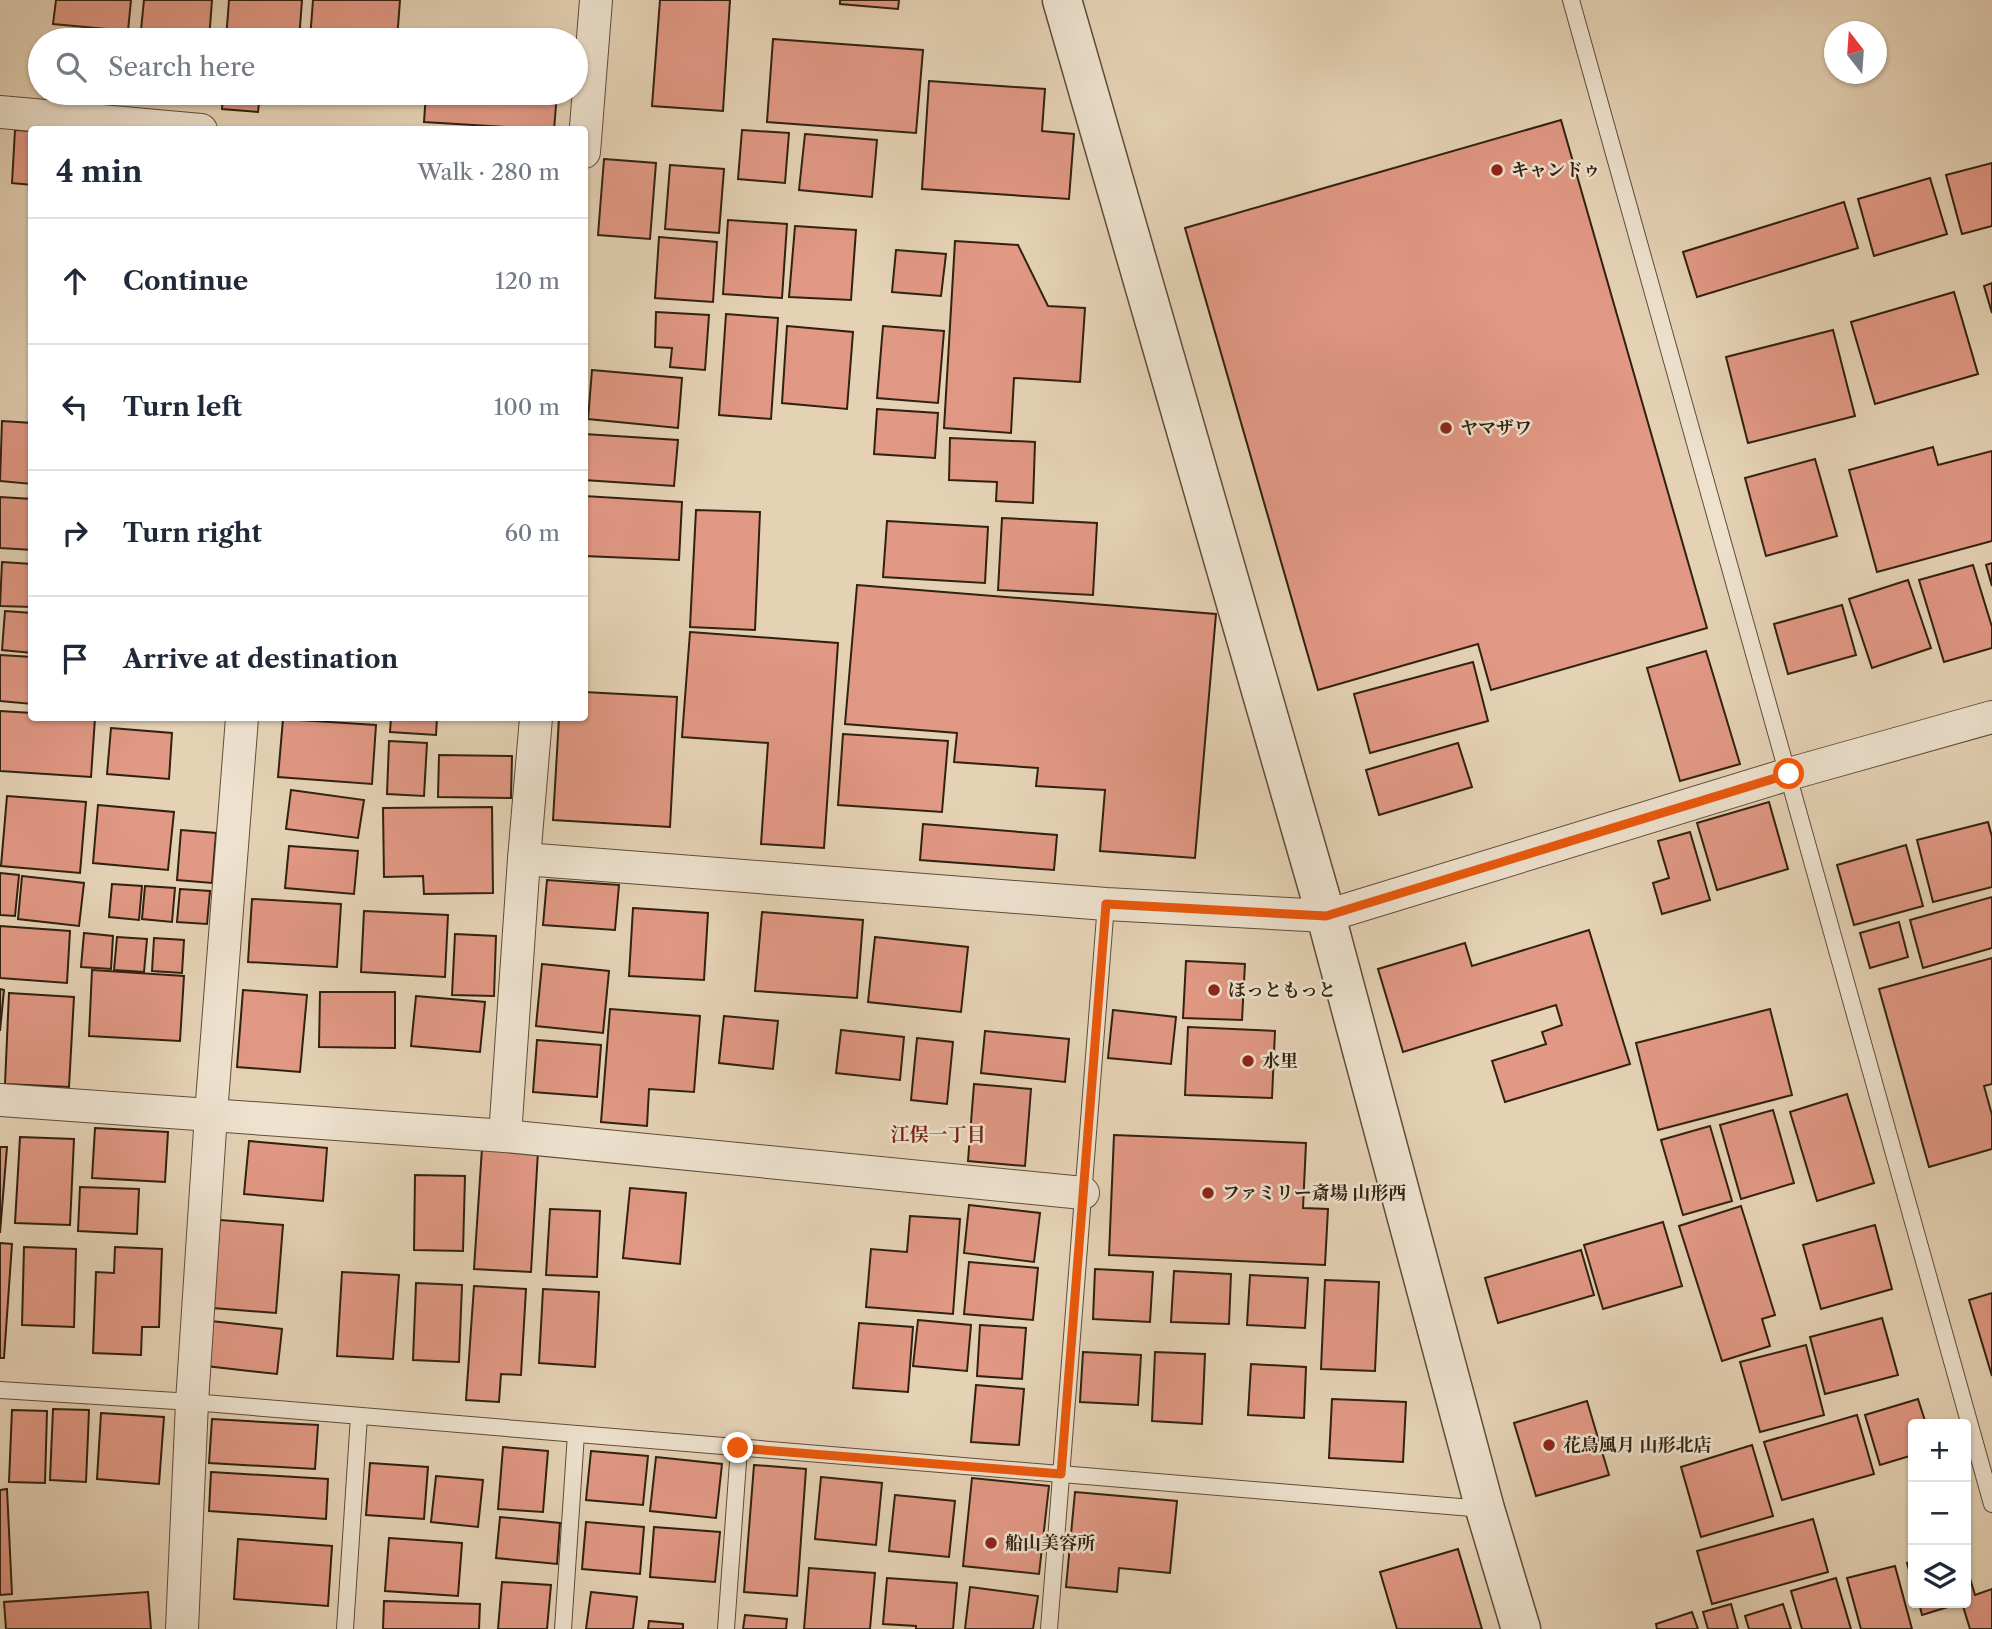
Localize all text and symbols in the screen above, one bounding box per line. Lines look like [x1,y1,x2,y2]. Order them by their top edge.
north arrow [1824,21,1887,84]
search box [28,28,588,105]
icon: search [52,48,90,86]
text: Search here [108,51,255,83]
text: 4 min [56,153,142,190]
text: Walk · 280 m [417,158,560,186]
place label: キャンドゥ [1511,159,1601,181]
marker: キャンドゥ [1489,162,1505,178]
icon: ahead [56,262,94,300]
text: Continue [123,265,248,297]
text: 120 m [495,267,560,295]
icon: left [56,388,94,426]
text: Turn left [123,391,242,423]
text: 100 m [494,393,560,421]
place label: ヤマザワ [1460,417,1532,439]
marker: ヤマザワ [1438,420,1454,436]
icon: right [56,514,94,552]
text: Turn right [123,517,262,549]
text: 60 m [504,519,560,547]
icon: arrive [56,640,94,678]
text: Arrive at destination [123,643,398,675]
route start [1773,758,1804,789]
place label: ほっともっと [1228,979,1336,1001]
marker: ほっともっと [1206,982,1222,998]
place label: 水里 [1262,1050,1298,1072]
marker: 水里 [1240,1053,1256,1069]
district label: 江俣一丁目 [890,1123,986,1146]
place label: ファミリー斎場 山形西 [1222,1182,1406,1204]
marker: ファミリー斎場 山形西 [1200,1185,1216,1201]
map controls [1908,1419,1971,1608]
button: + [1908,1419,1971,1482]
route end [722,1432,753,1463]
place label: 花鳥風月 山形北店 [1563,1434,1712,1456]
marker: 花鳥風月 山形北店 [1541,1437,1557,1453]
button: − [1908,1482,1971,1545]
place label: 船山美容所 [1005,1532,1095,1554]
marker: 船山美容所 [983,1535,999,1551]
button: layers [1908,1545,1971,1608]

